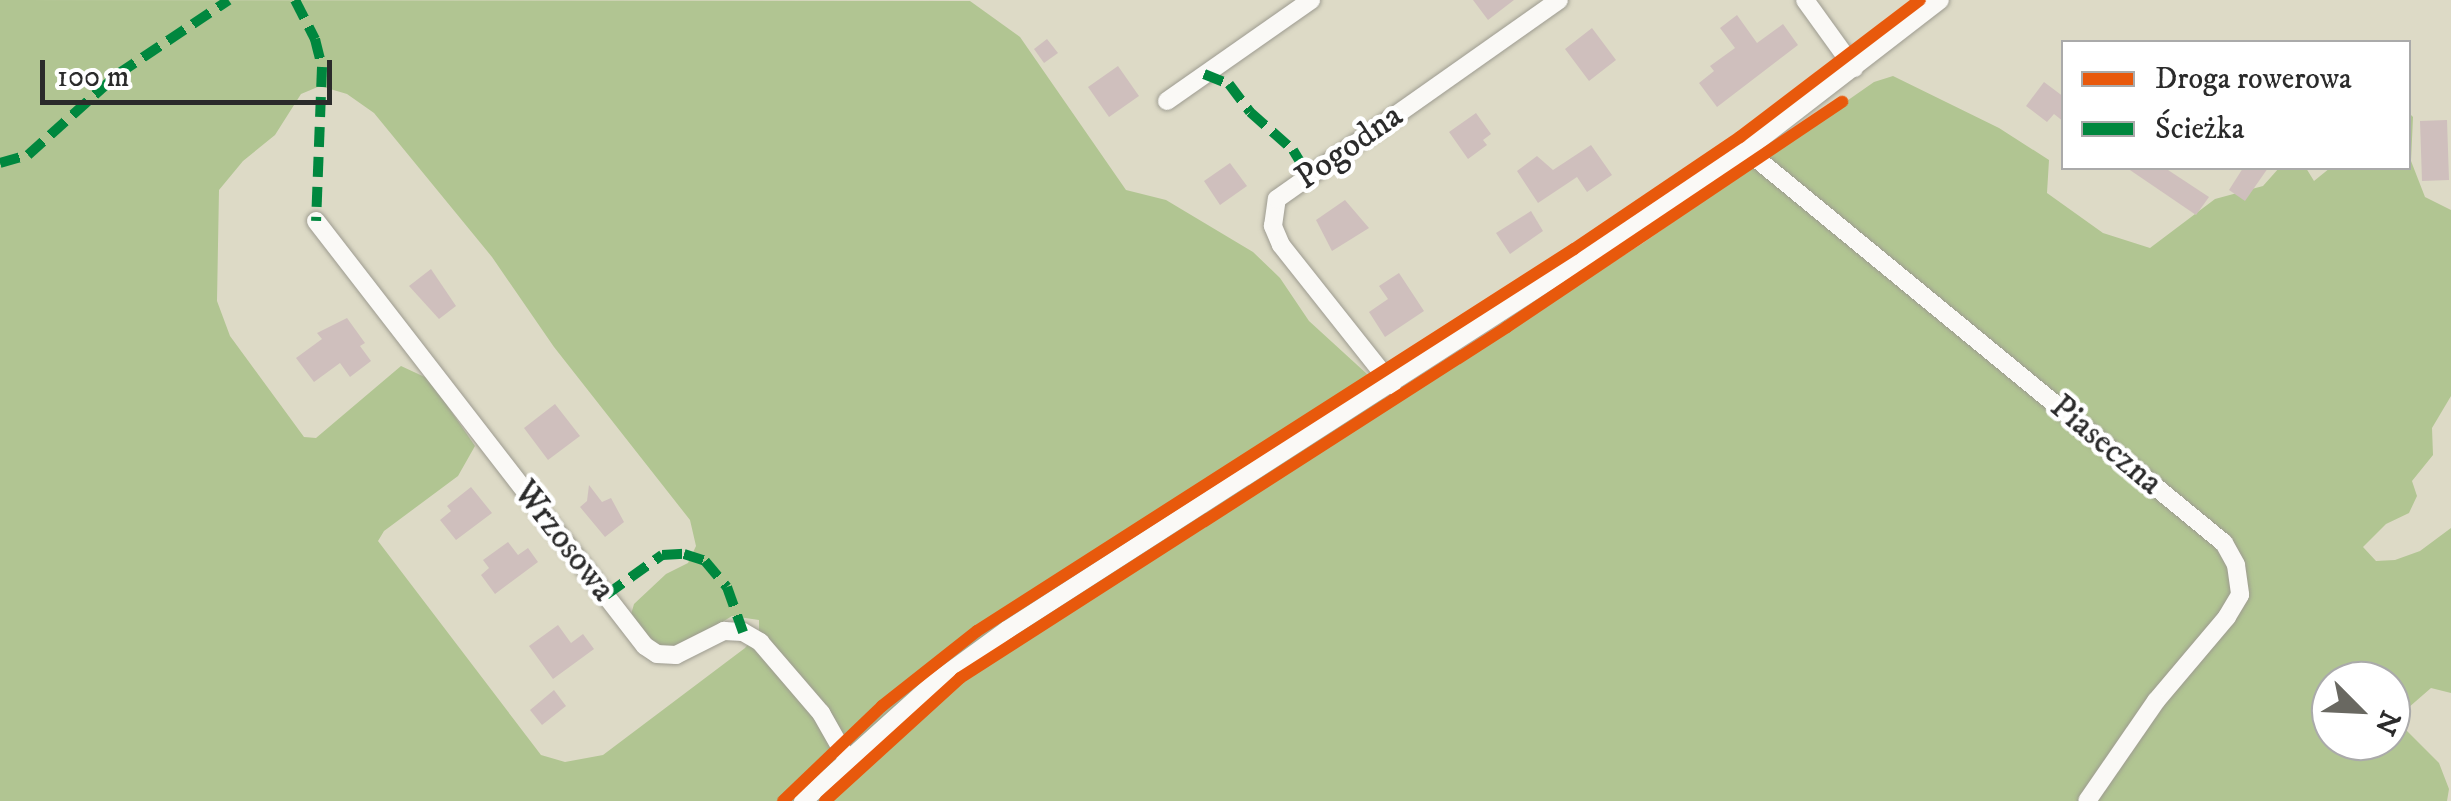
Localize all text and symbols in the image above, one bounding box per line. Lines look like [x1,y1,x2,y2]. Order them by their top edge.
scale bar [45,40,338,102]
legend [2061,40,2411,170]
text: 100 m [57,59,129,96]
text: Droga rowerowa [2155,61,2352,98]
street label: Pogodna [1287,95,1411,199]
text: Ścieżka [2155,111,2244,148]
street label: Piaseczna [2041,386,2171,504]
street label: Wrzosowa [504,472,624,610]
north arrow [2311,661,2411,761]
text: N [2366,705,2408,740]

